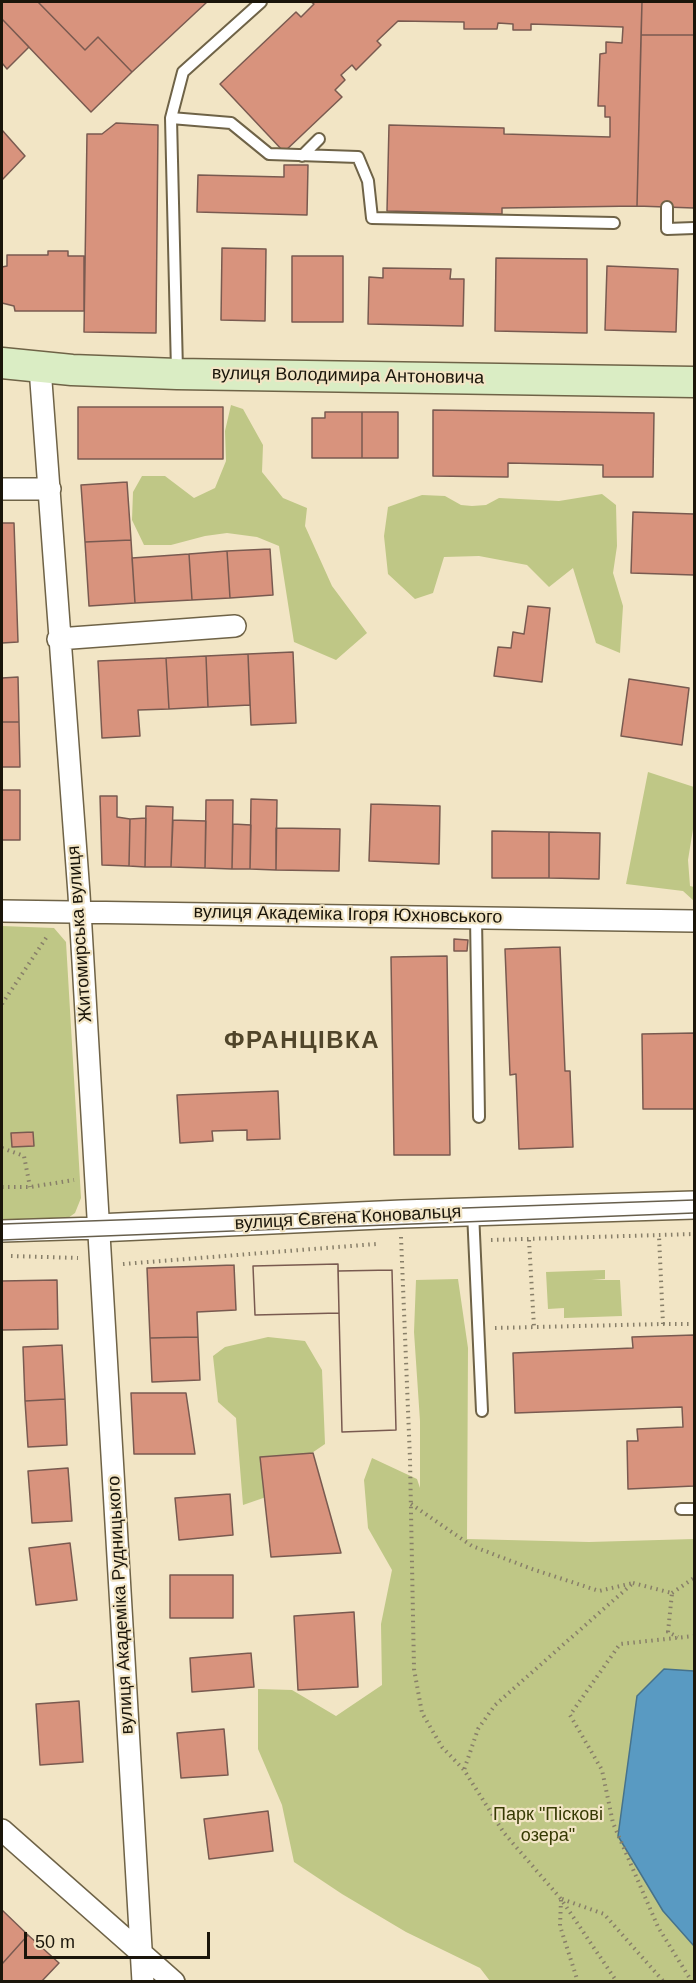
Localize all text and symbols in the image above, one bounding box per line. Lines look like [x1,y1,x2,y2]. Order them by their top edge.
street label: вулиця Володимира Антоновича [212,363,484,389]
street label: Житомирська вулиця [63,845,97,1023]
street label: вулиця Академіка Ігоря Юхновського [193,902,503,928]
district label: ФРАНЦІВКА [224,1027,380,1055]
street label: вулиця Євгена Коновальця [234,1201,462,1235]
street label: вулиця Академіка Рудницького [103,1475,139,1735]
park label: Парк "Піскові озера" [493,1804,603,1846]
scale bar [27,1920,213,1958]
text: 50 m [35,1932,75,1952]

